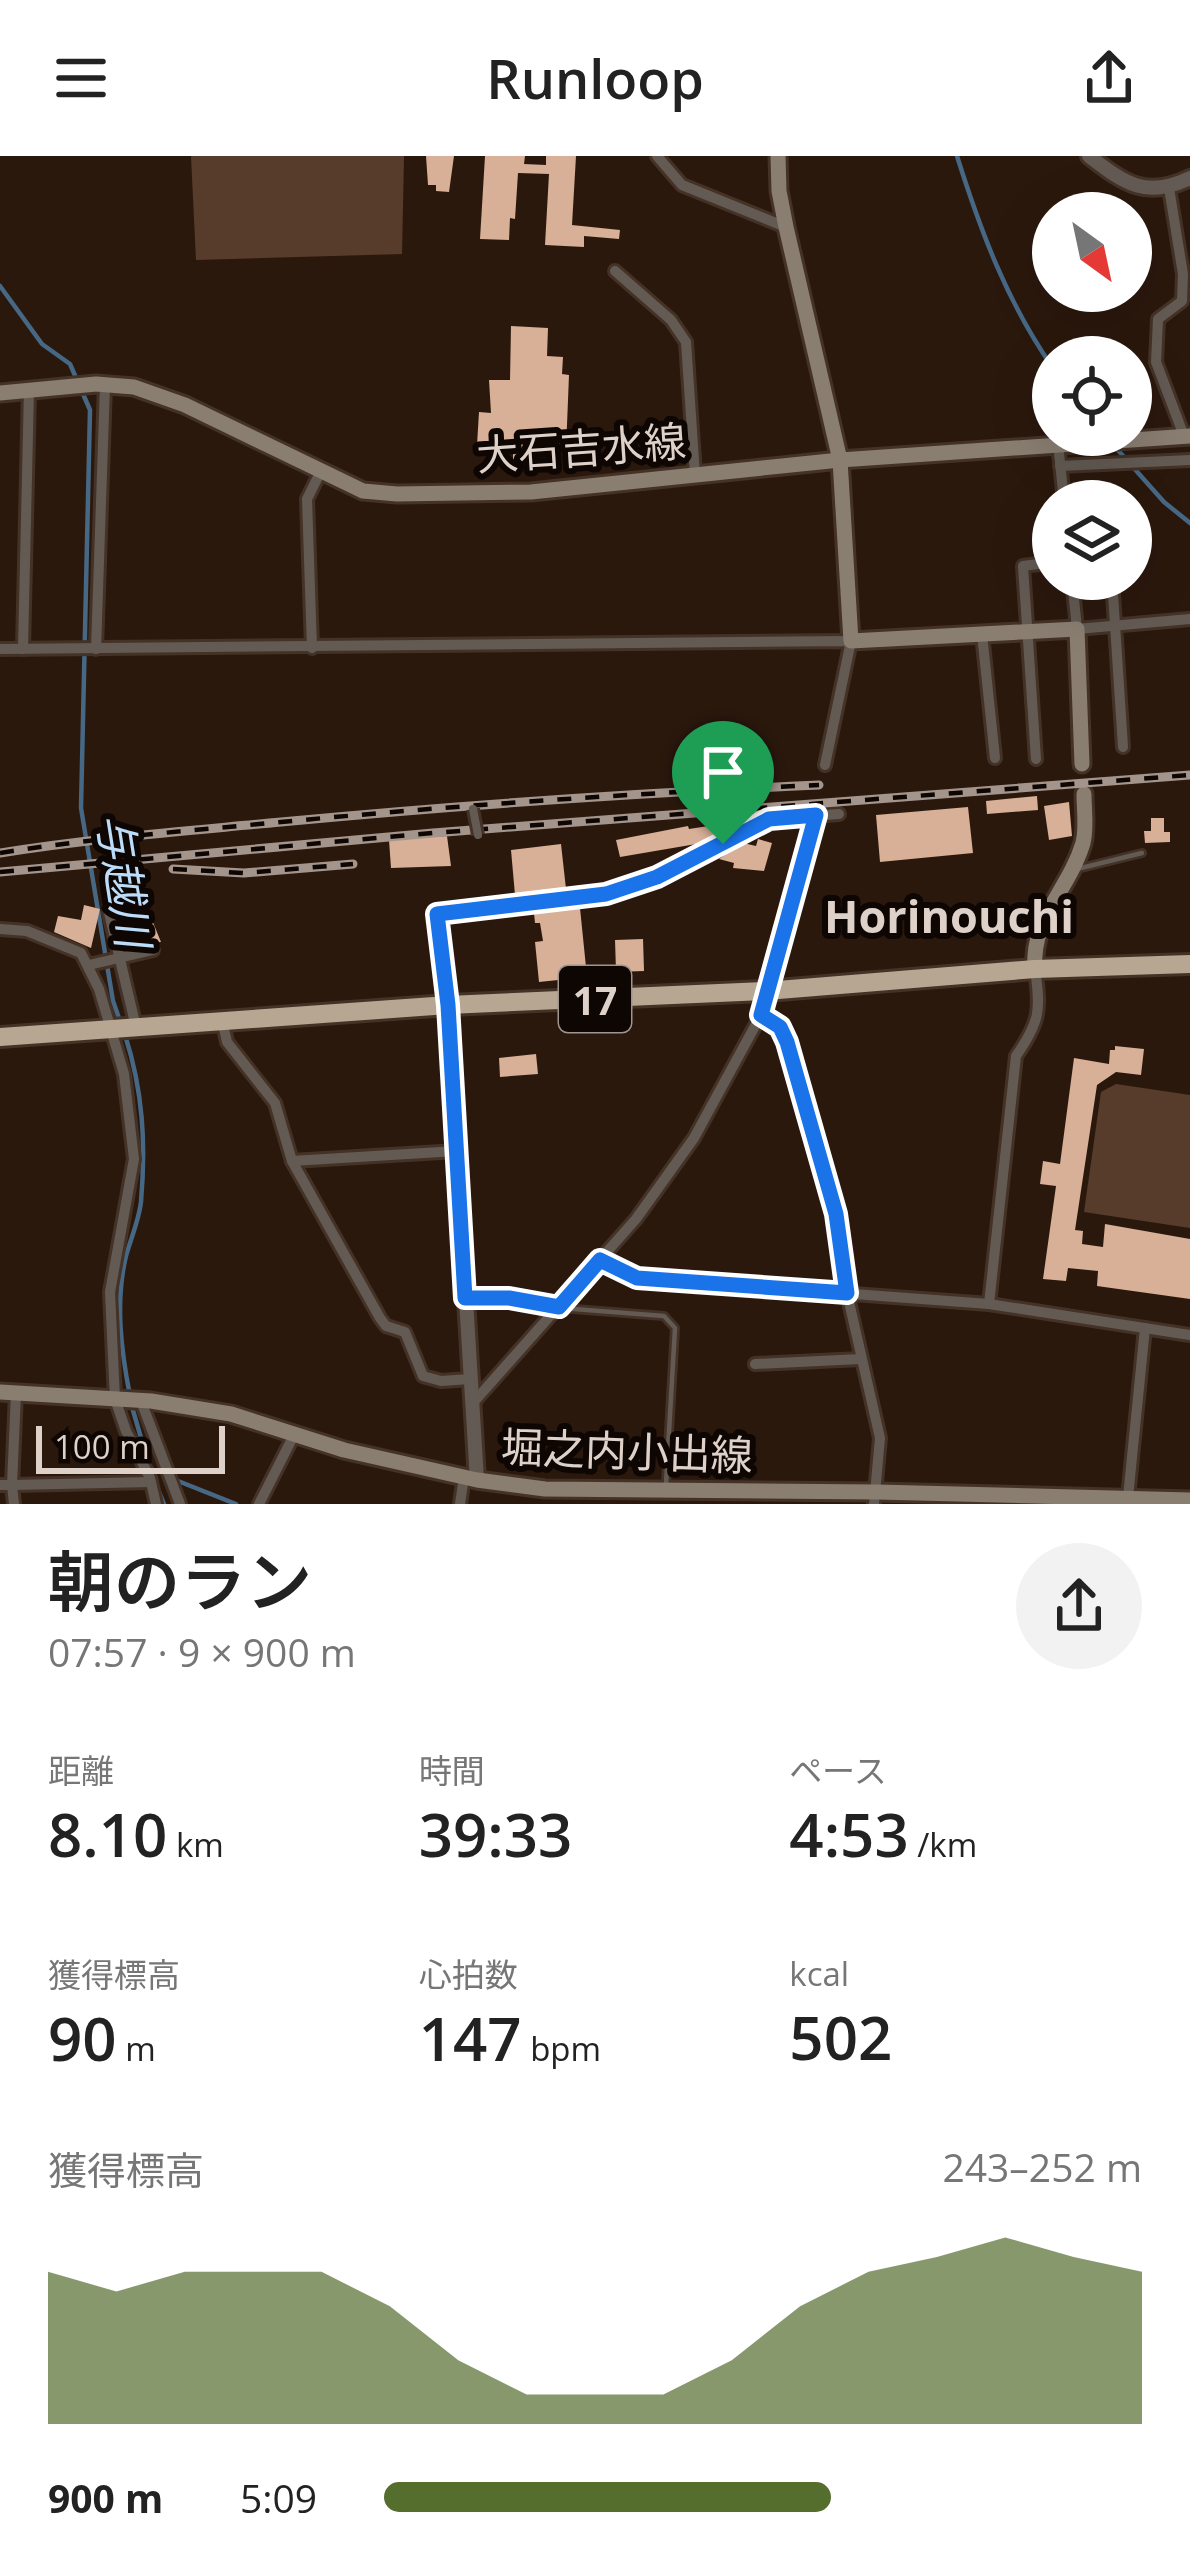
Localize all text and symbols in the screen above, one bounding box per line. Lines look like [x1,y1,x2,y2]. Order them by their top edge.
text: Runloop [486,41,704,115]
icon: menu [48,45,114,111]
icon: share [1076,45,1142,111]
north arrow [1032,192,1152,312]
map controls [1032,192,1152,600]
button: locate [1032,336,1152,456]
street label: 大石吉水線 [474,411,688,483]
button: layers [1032,480,1152,600]
pin [672,721,774,844]
icon: arrive [690,739,756,805]
water label: 与越川 [84,809,166,955]
district label: Horinouchi [824,885,1074,946]
road number: 17 [559,966,631,1032]
street label: 堀之内小出線 [500,1417,754,1483]
scale bar [36,1420,225,1473]
text: 100 m [54,1424,150,1469]
text: 朝のラン [48,1535,312,1625]
button: share [1016,1543,1142,1669]
text: 07:57 · 9 × 900 m [48,1625,356,1678]
text: 距離 [48,1748,114,1793]
text: 時間 [419,1748,485,1793]
text: ペース [789,1748,887,1793]
text: 8.10 [48,1793,167,1875]
text: 39:33 [419,1793,572,1875]
text: 4:53 [789,1793,909,1875]
text: km [167,1822,224,1867]
text: /km [909,1822,977,1867]
text: kcal [789,1951,849,1996]
text: 獲得標高 [48,1952,180,1997]
text: 心拍数 [419,1952,518,1997]
text: 502 [789,1996,892,2078]
text: 90 [48,1997,117,2079]
text: 147 [419,1997,522,2079]
text: m [117,2026,156,2071]
text: bpm [522,2026,601,2071]
text: 243–252 m [942,2140,1142,2193]
text: 獲得標高 [48,2143,204,2196]
text: 900 m [48,2471,163,2524]
text: 5:09 [240,2471,317,2524]

